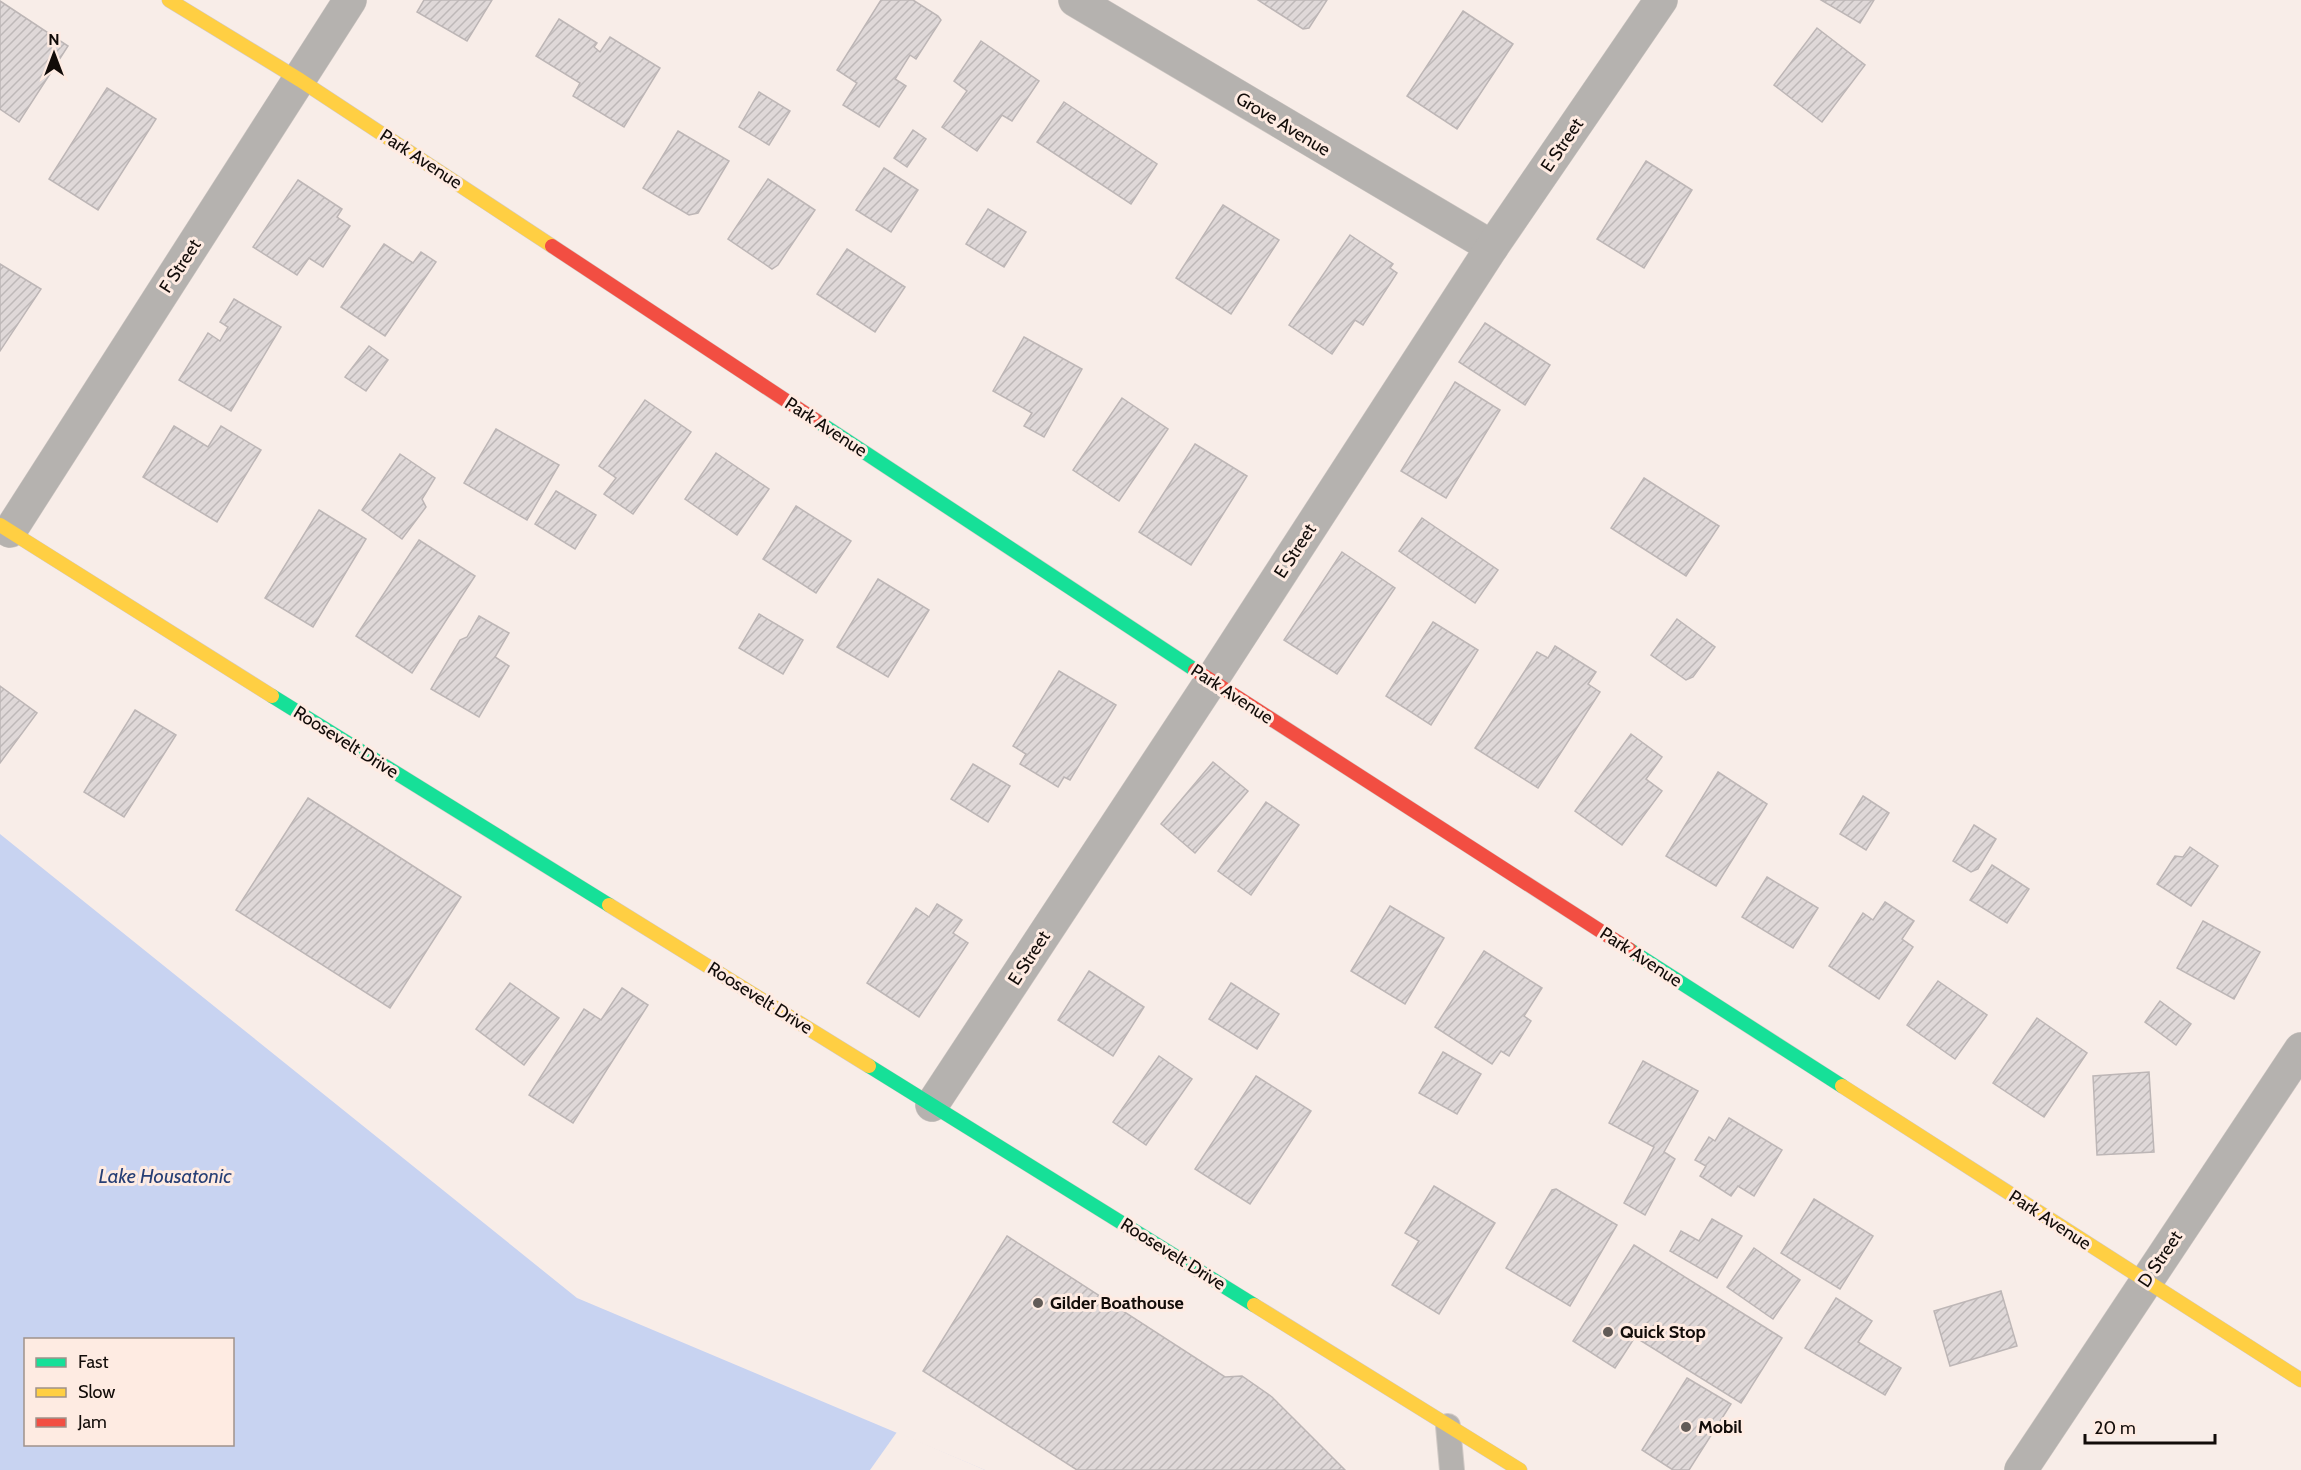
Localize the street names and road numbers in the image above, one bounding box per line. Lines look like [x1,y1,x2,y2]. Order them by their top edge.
street label: Grove Avenue [1232,87,1334,161]
street label: E Street [1536,114,1588,176]
street label: Park Avenue [376,124,466,194]
street label: F Street [155,235,205,297]
street label: Park Avenue [781,392,871,462]
street label: E Street [1269,520,1321,582]
street label: Park Avenue [1187,659,1277,729]
street label: Roosevelt Drive [290,701,402,783]
street label: Park Avenue [1596,922,1686,992]
street label: E Street [1003,927,1055,989]
street label: Roosevelt Drive [704,957,816,1039]
street label: Park Avenue [2005,1185,2095,1255]
street label: Roosevelt Drive [1117,1213,1229,1295]
street label: D Street [2133,1227,2187,1291]

